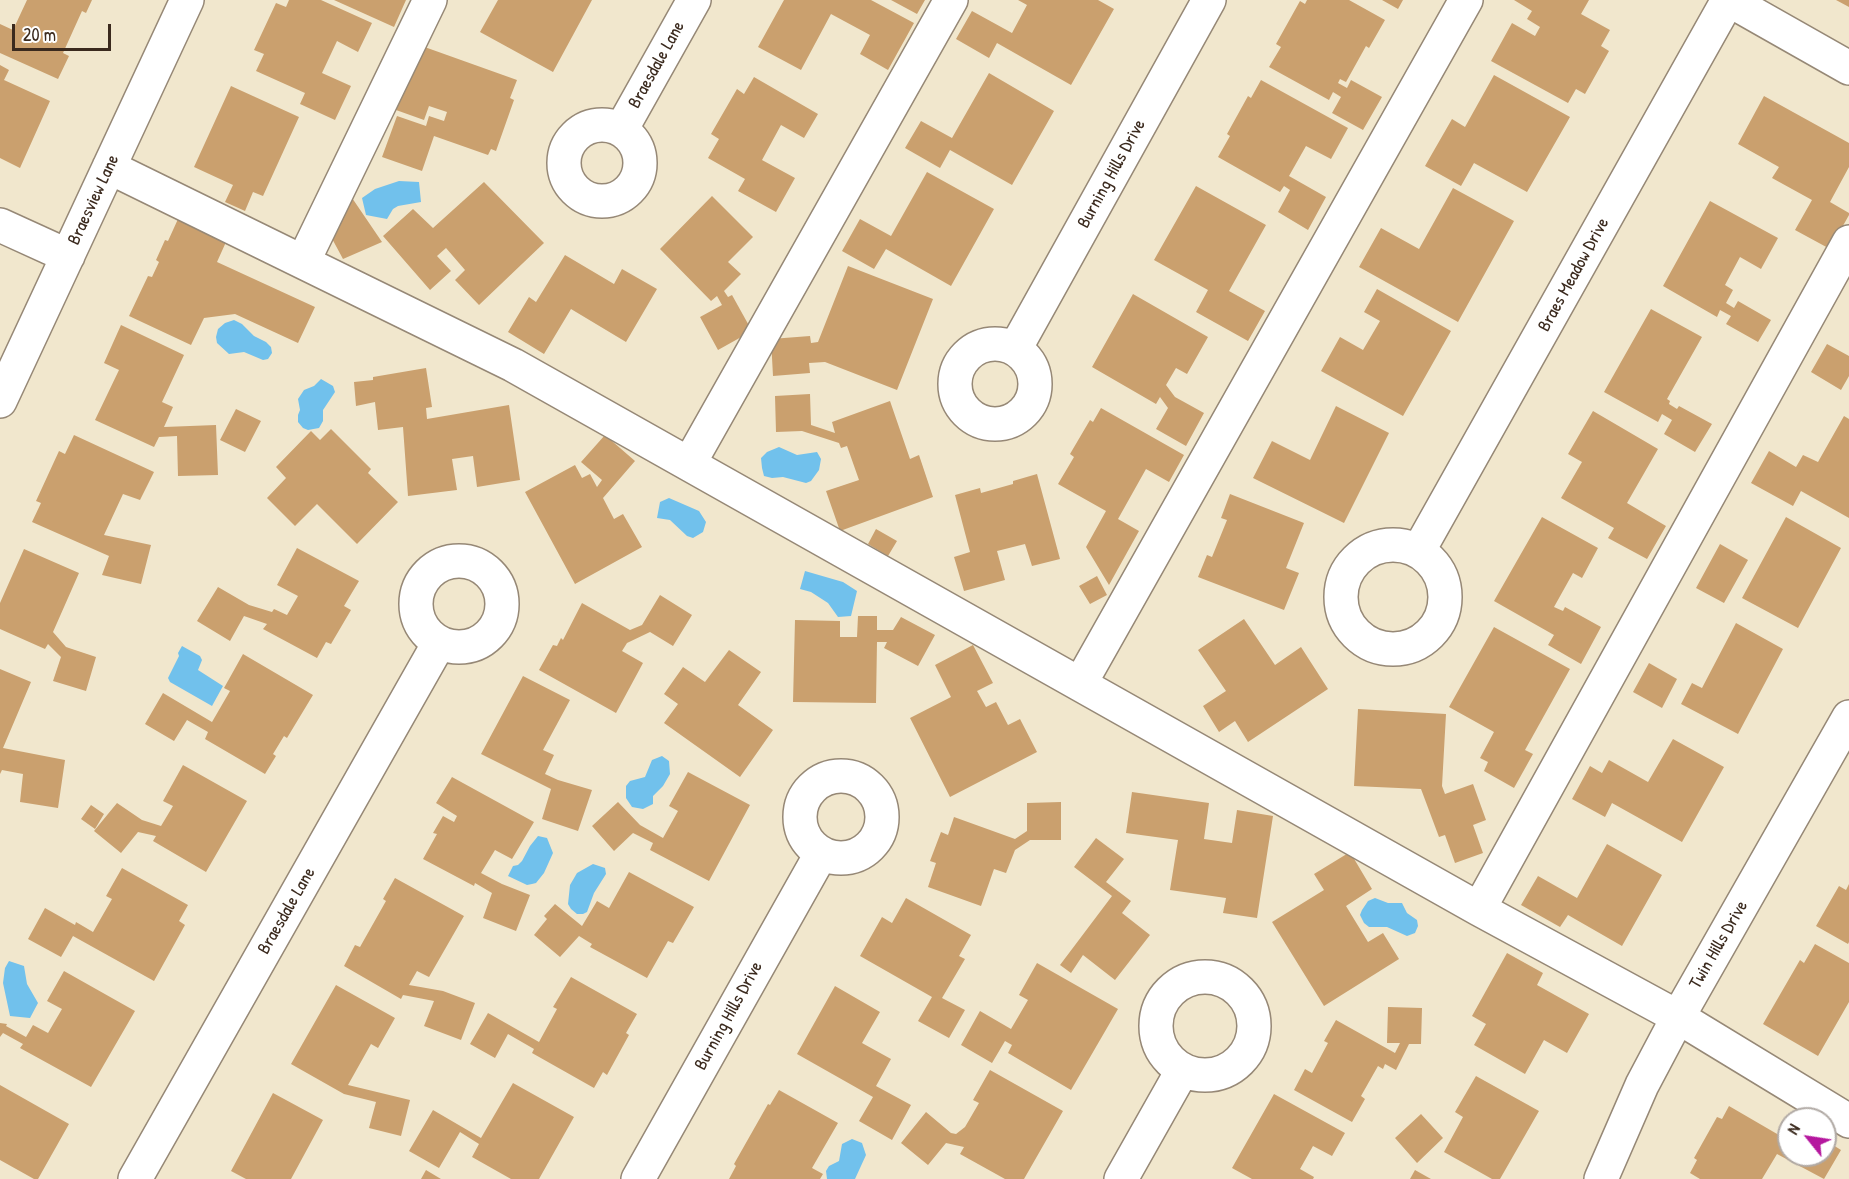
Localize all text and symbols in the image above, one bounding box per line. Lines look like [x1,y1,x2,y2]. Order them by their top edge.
scale bar [15,12,114,50]
street label: Braesdale Lane [624,18,690,112]
text: 20 m [23,22,56,47]
street label: Burning Hills Drive [1073,116,1151,232]
street label: Braesview Lane [64,151,124,249]
street label: Braes Meadow Drive [1534,214,1614,336]
street label: Braesdale Lane [254,864,320,958]
street label: Twin Hills Drive [1685,897,1753,993]
street label: Burning Hills Drive [690,958,768,1074]
north arrow [1777,1107,1837,1167]
text: N [1781,1120,1805,1138]

